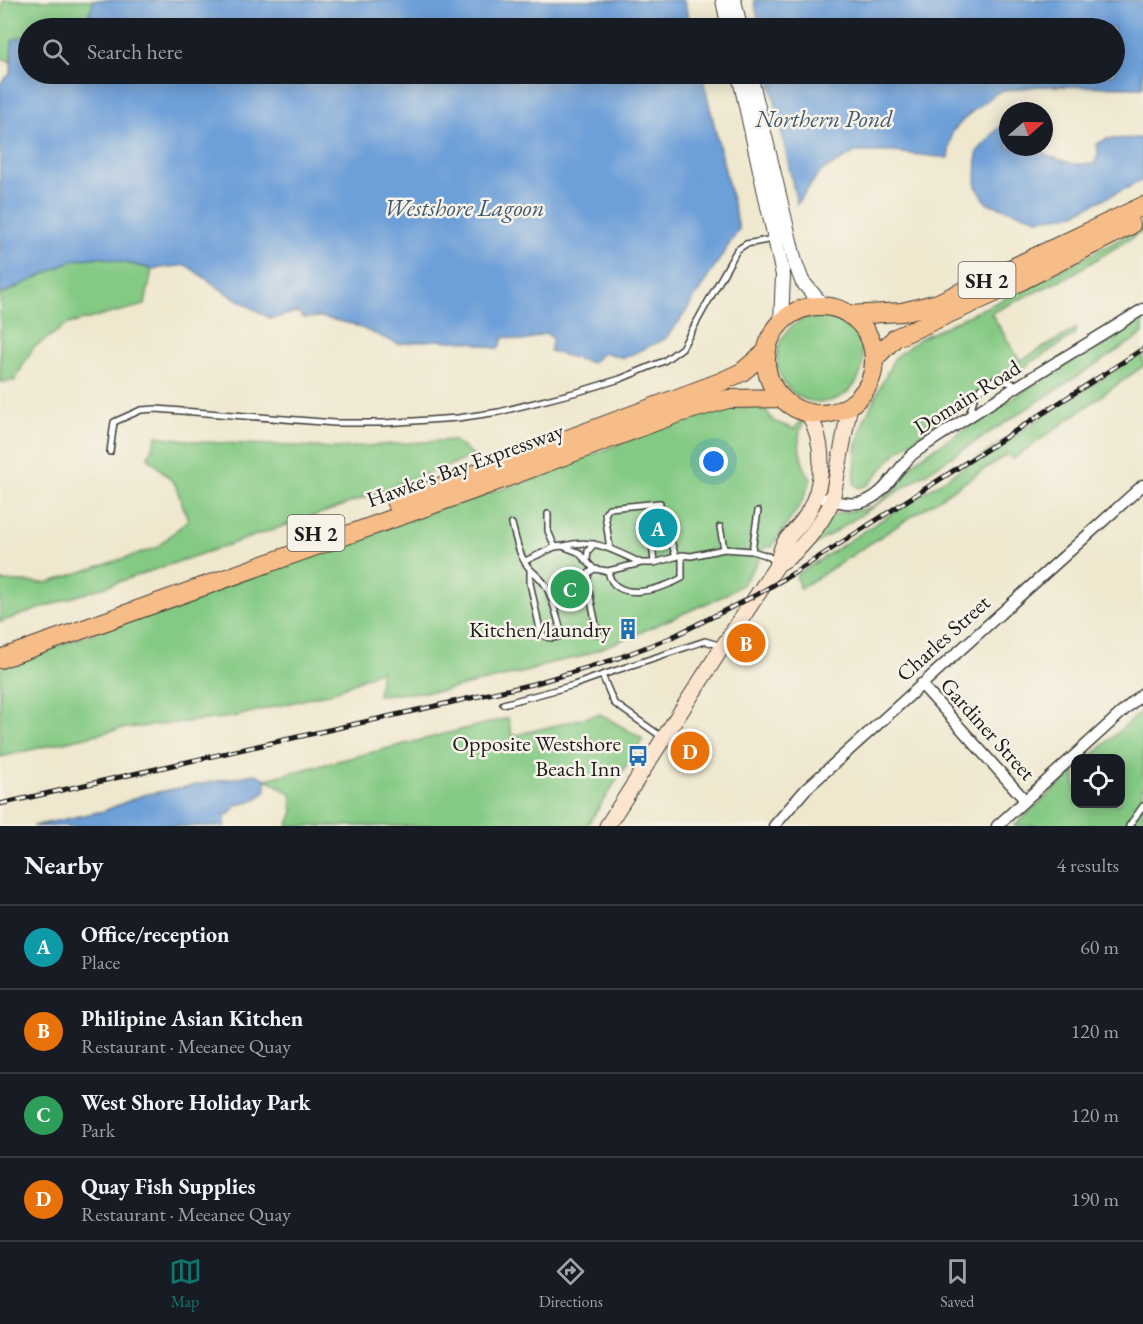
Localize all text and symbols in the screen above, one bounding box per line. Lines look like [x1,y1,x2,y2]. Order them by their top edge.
search box [18,18,1125,84]
icon: search [39,35,72,68]
text: Search here [87,37,182,66]
north arrow [999,102,1053,156]
water label: Northern Pond [754,103,893,134]
water label: Westshore Lagoon [384,192,544,223]
road number: SH 2 [958,262,1016,298]
street label: Domain Road [908,352,1027,441]
street label: Hawke's Bay Expressway [362,416,568,514]
your location [699,447,728,476]
pin: A [638,506,678,550]
road number: SH 2 [288,515,344,551]
pin: C [550,566,590,612]
street label: Charles Street [890,588,996,688]
place label: Kitchen/laundry [469,615,611,644]
building icon: Kitchen/laundry [616,617,640,641]
pin: B [726,620,766,666]
street label: Gardiner Street [934,671,1042,787]
pin: D [670,728,710,774]
place label: Opposite Westshore Beach Inn [452,729,621,783]
bus stop icon: Opposite Westshore Beach Inn [626,744,650,768]
map controls [1071,754,1125,808]
button: locate [1071,754,1125,808]
text: Nearby [24,848,104,882]
text: 4 results [1056,852,1119,878]
text: Office/reception [81,920,229,949]
text: A [36,934,51,960]
text: 60 m [1080,934,1119,960]
text: Place [81,949,120,975]
text: Philipine Asian Kitchen [81,1004,303,1033]
text: B [37,1018,50,1044]
text: 120 m [1071,1018,1119,1044]
text: Restaurant · Meeanee Quay [81,1033,291,1059]
text: West Shore Holiday Park [81,1088,311,1117]
text: C [36,1102,51,1128]
text: 120 m [1071,1102,1119,1128]
text: Park [81,1117,115,1143]
text: Quay Fish Supplies [81,1172,255,1201]
text: D [36,1186,51,1212]
text: 190 m [1071,1186,1119,1212]
text: Restaurant · Meeanee Quay [81,1201,291,1227]
tab: Map [169,1255,202,1312]
tab: Directions [539,1255,603,1312]
tab: Saved [940,1255,974,1312]

